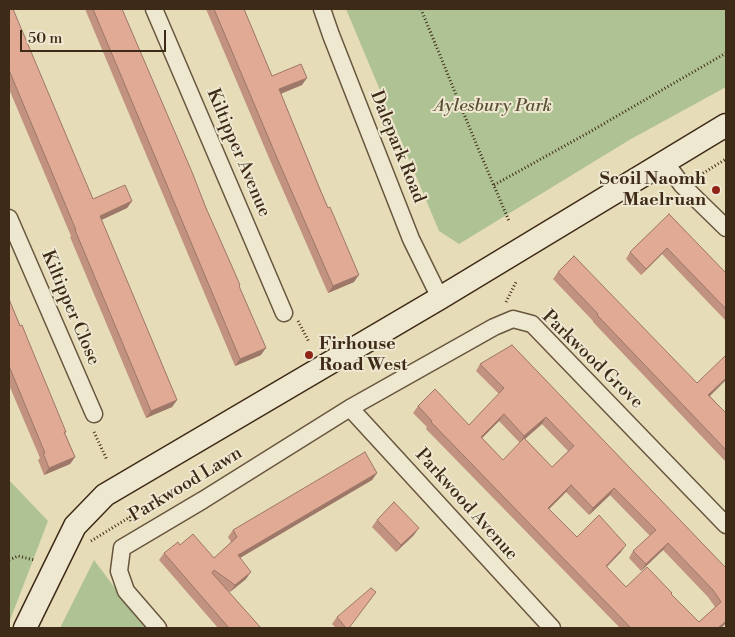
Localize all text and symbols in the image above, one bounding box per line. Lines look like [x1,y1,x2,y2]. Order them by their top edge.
scale bar [22,20,169,52]
text: 50 m [28,29,62,48]
street label: Kiltipper Avenue [201,86,275,220]
street label: Dalepark Road [365,88,429,206]
park label: Aylesbury Park [434,96,552,118]
place label: Scoil Naomh Maelruan [599,169,706,212]
marker: Scoil Naomh Maelruan [710,184,722,196]
street label: Kiltipper Close [36,247,104,369]
street label: Parkwood Grove [537,306,647,414]
place label: Firhouse Road West [319,334,407,376]
marker: Firhouse Road West [303,349,315,361]
street label: Parkwood Lawn [126,443,246,527]
street label: Parkwood Avenue [410,445,522,565]

